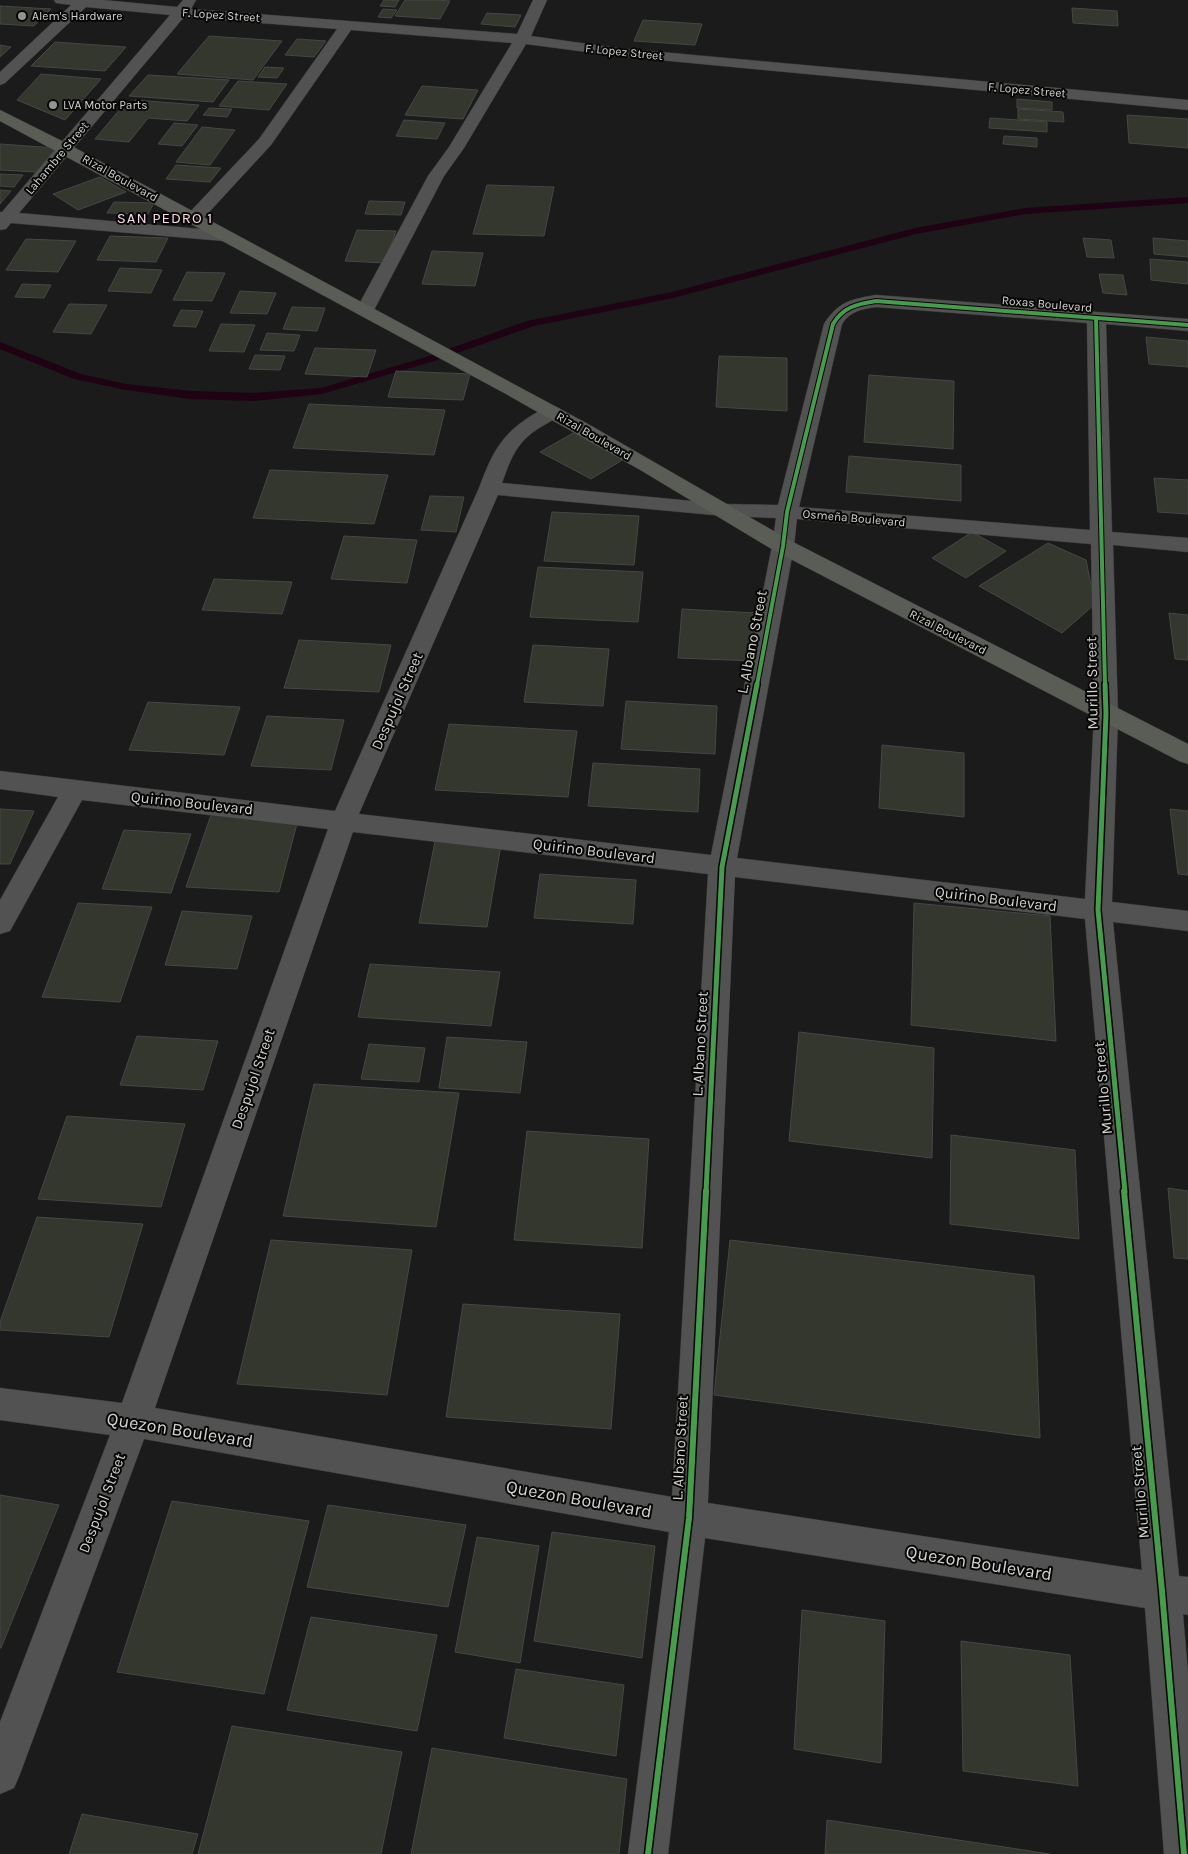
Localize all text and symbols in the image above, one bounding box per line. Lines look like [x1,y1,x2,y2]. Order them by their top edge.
street label: F. Lopez Street [182,5,261,25]
place label: Alem's Hardware [32,9,122,23]
marker: Alem's Hardware [16,10,28,22]
street label: F. Lopez Street [584,41,664,63]
street label: F. Lopez Street [987,80,1067,100]
place label: LVA Motor Parts [63,98,148,112]
marker: LVA Motor Parts [47,99,59,111]
street label: Lahambre Street [22,118,92,197]
street label: Rizal Boulevard [80,151,160,205]
district label: SAN PEDRO 1 [117,209,213,227]
street label: Roxas Boulevard [1001,293,1093,315]
street label: Rizal Boulevard [554,409,634,463]
street label: Osmeña Boulevard [802,507,906,529]
street label: L. Albano Street [733,588,771,695]
street label: Rizal Boulevard [907,607,989,657]
street label: Murillo Street [1082,636,1102,730]
street label: Despujol Street [367,649,427,753]
street label: Quirino Boulevard [130,788,254,818]
street label: Quirino Boulevard [532,835,656,867]
street label: Quirino Boulevard [934,883,1058,915]
street label: L. Albano Street [688,991,712,1097]
street label: Despujol Street [227,1026,279,1132]
street label: Murillo Street [1090,1041,1116,1135]
street label: L. Albano Street [668,1395,692,1501]
street label: Quezon Boulevard [105,1408,255,1452]
street label: Murillo Street [1127,1445,1153,1539]
street label: Despujol Street [75,1450,129,1555]
street label: Quezon Boulevard [504,1475,654,1523]
street label: Quezon Boulevard [904,1541,1054,1585]

